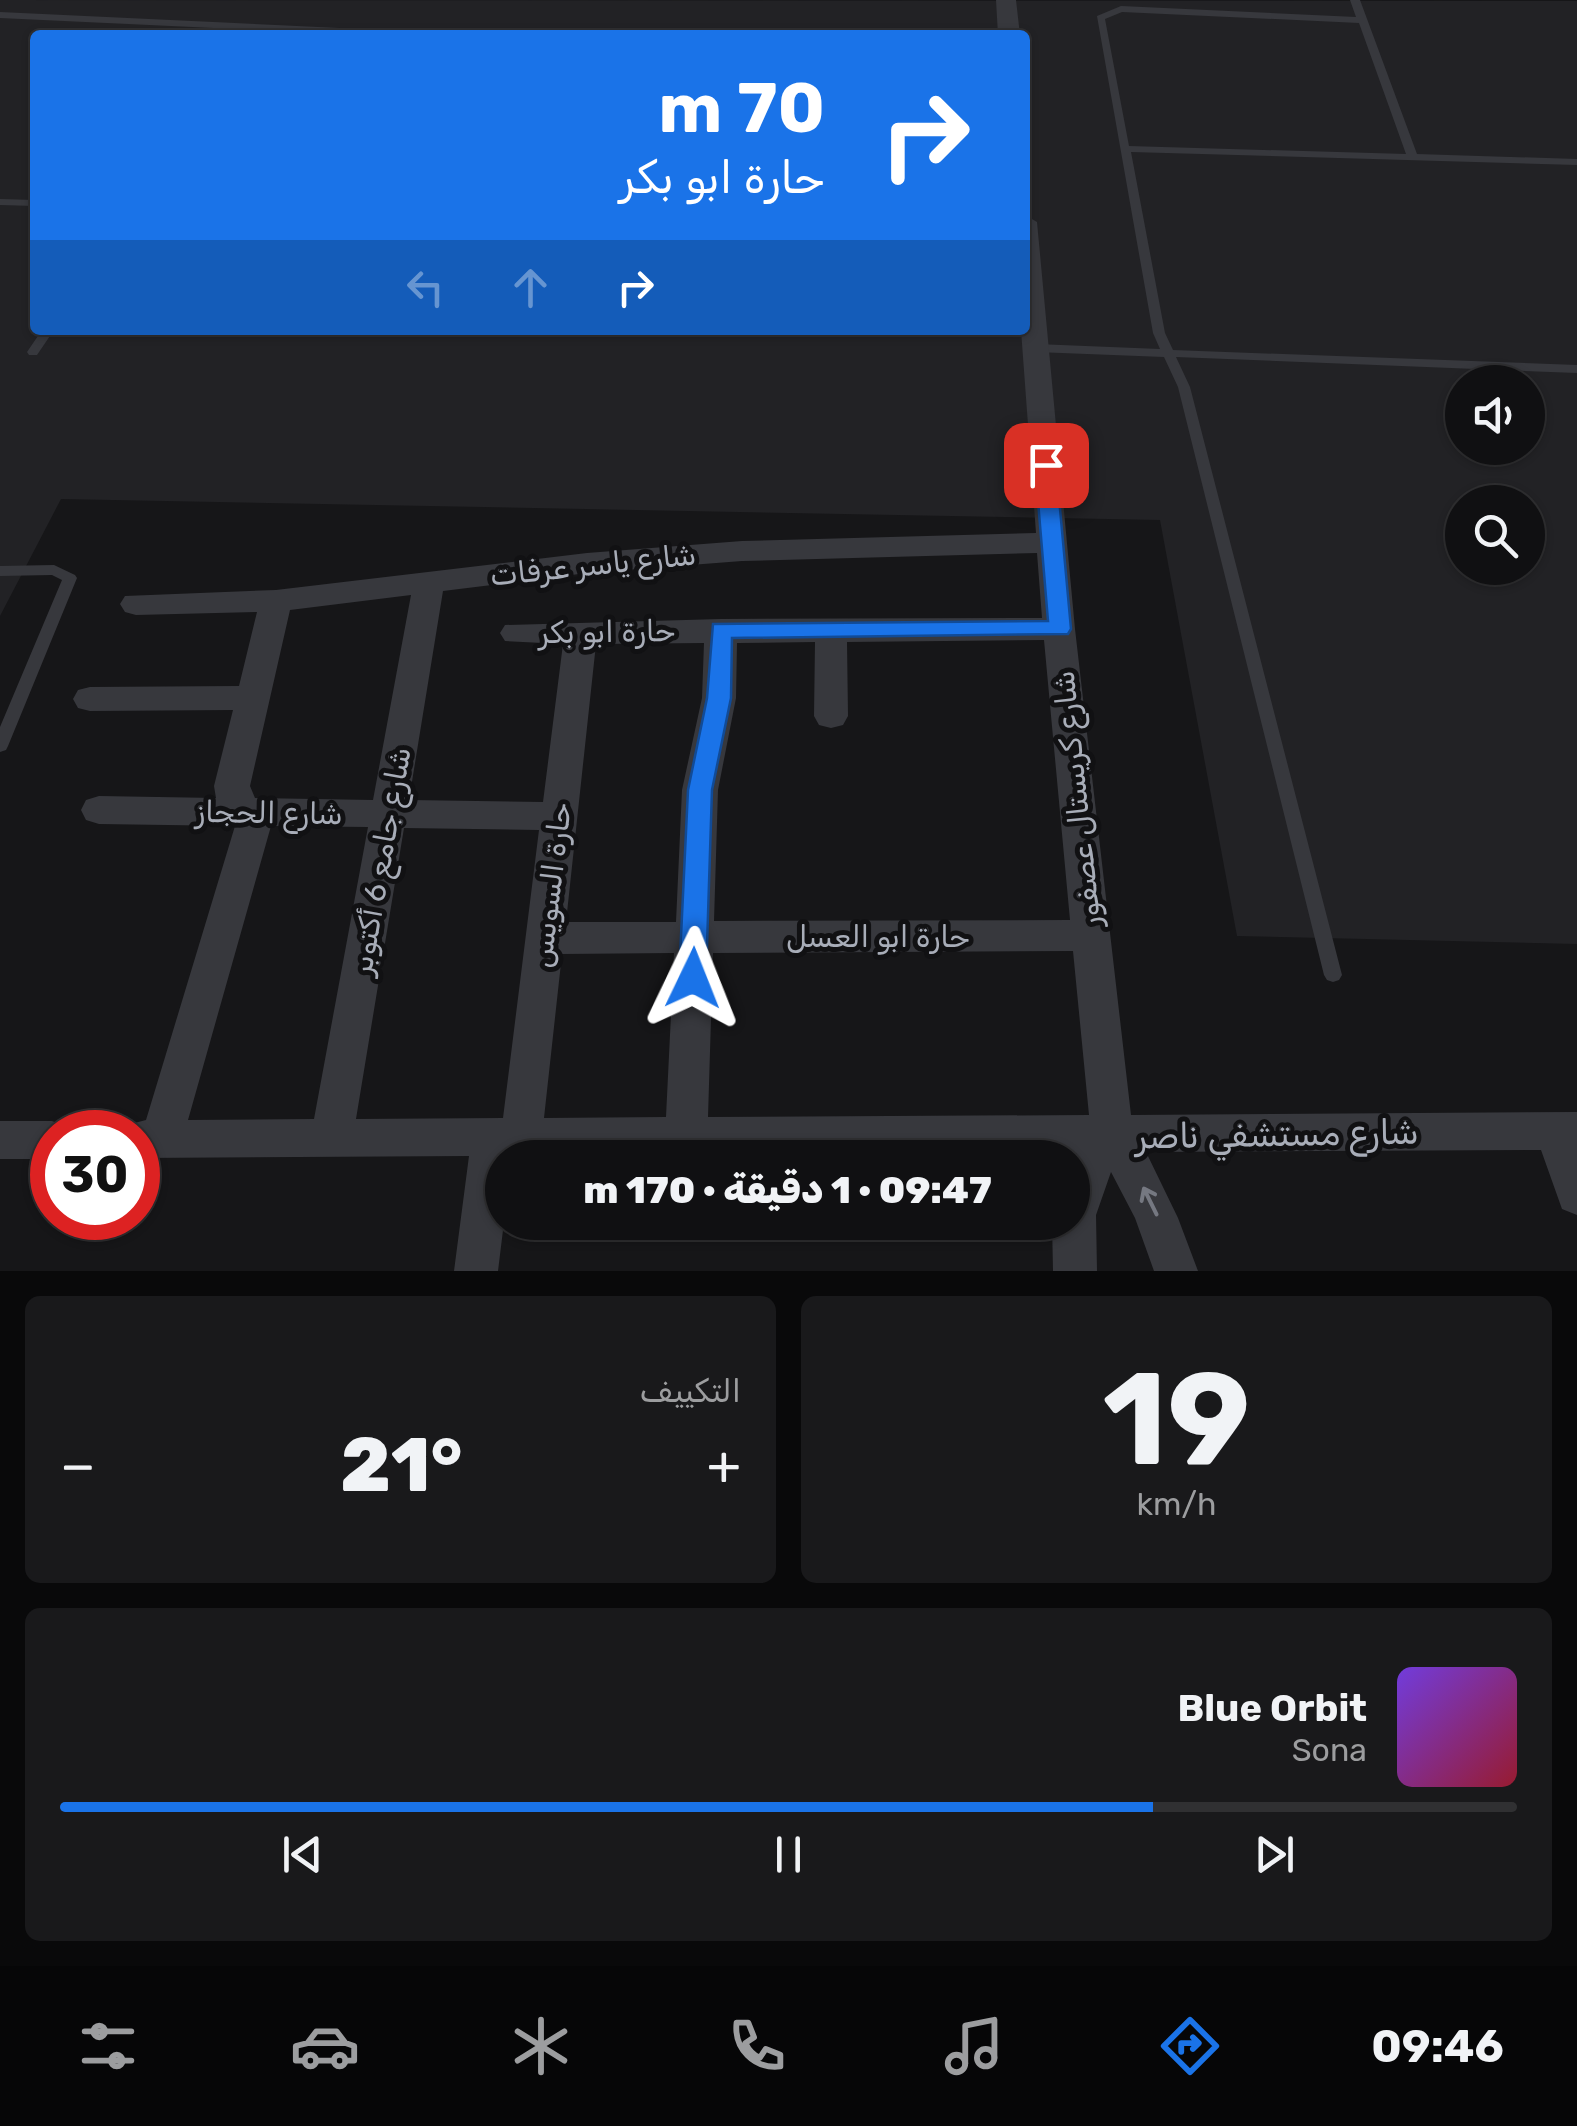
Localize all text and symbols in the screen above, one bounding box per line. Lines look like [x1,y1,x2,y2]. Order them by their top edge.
text: 70 m [658,67,825,150]
icon: right [860,70,990,200]
text: حارة ابو بكر [619,151,825,204]
icon: left [398,260,453,315]
icon: ahead [503,260,558,315]
icon: right [608,260,663,315]
map controls [1445,365,1545,585]
button: sound [1445,365,1545,465]
pin [1004,423,1089,508]
icon: arrive [1019,438,1074,493]
button: search [1445,485,1545,585]
street label: شارع ياسر عرفات [488,536,698,596]
street label: حارة ابو بكر [536,613,676,651]
street label: شارع كريستال عصفور [1046,669,1111,931]
street label: شارع جامع 6 أكتوبر [343,744,422,980]
street label: شارع الحجاز [193,794,343,834]
street label: حارة السويس [523,800,579,970]
street label: حارة ابو العسل [786,919,970,955]
position arrow [641,926,745,1030]
speed limit sign: 30 [30,1110,160,1240]
street label: شارع مستشفي ناصر [1133,1111,1419,1163]
text: 09:47 · 1 دقيقة · 170 m [583,1167,992,1213]
one-way arrow [1140,1186,1159,1216]
text: 19 [1103,1342,1250,1497]
text: التكييف [639,1372,741,1410]
text: 21° [340,1421,462,1510]
text: − [60,1433,96,1498]
text: + [707,1433,741,1498]
text: km/h [1137,1485,1216,1523]
text: Blue Orbit [1177,1685,1367,1731]
text: Sona [1292,1731,1367,1769]
icon: previous [275,1827,330,1882]
icon: pause [761,1827,816,1882]
icon: next [1247,1827,1302,1882]
icon: filters [73,2011,143,2081]
icon: car [290,2011,360,2081]
icon: climate [506,2011,576,2081]
icon: phone [722,2011,792,2081]
icon: music [939,2011,1009,2081]
icon: directions [1155,2011,1225,2081]
text: 09:46 [1371,2020,1504,2073]

